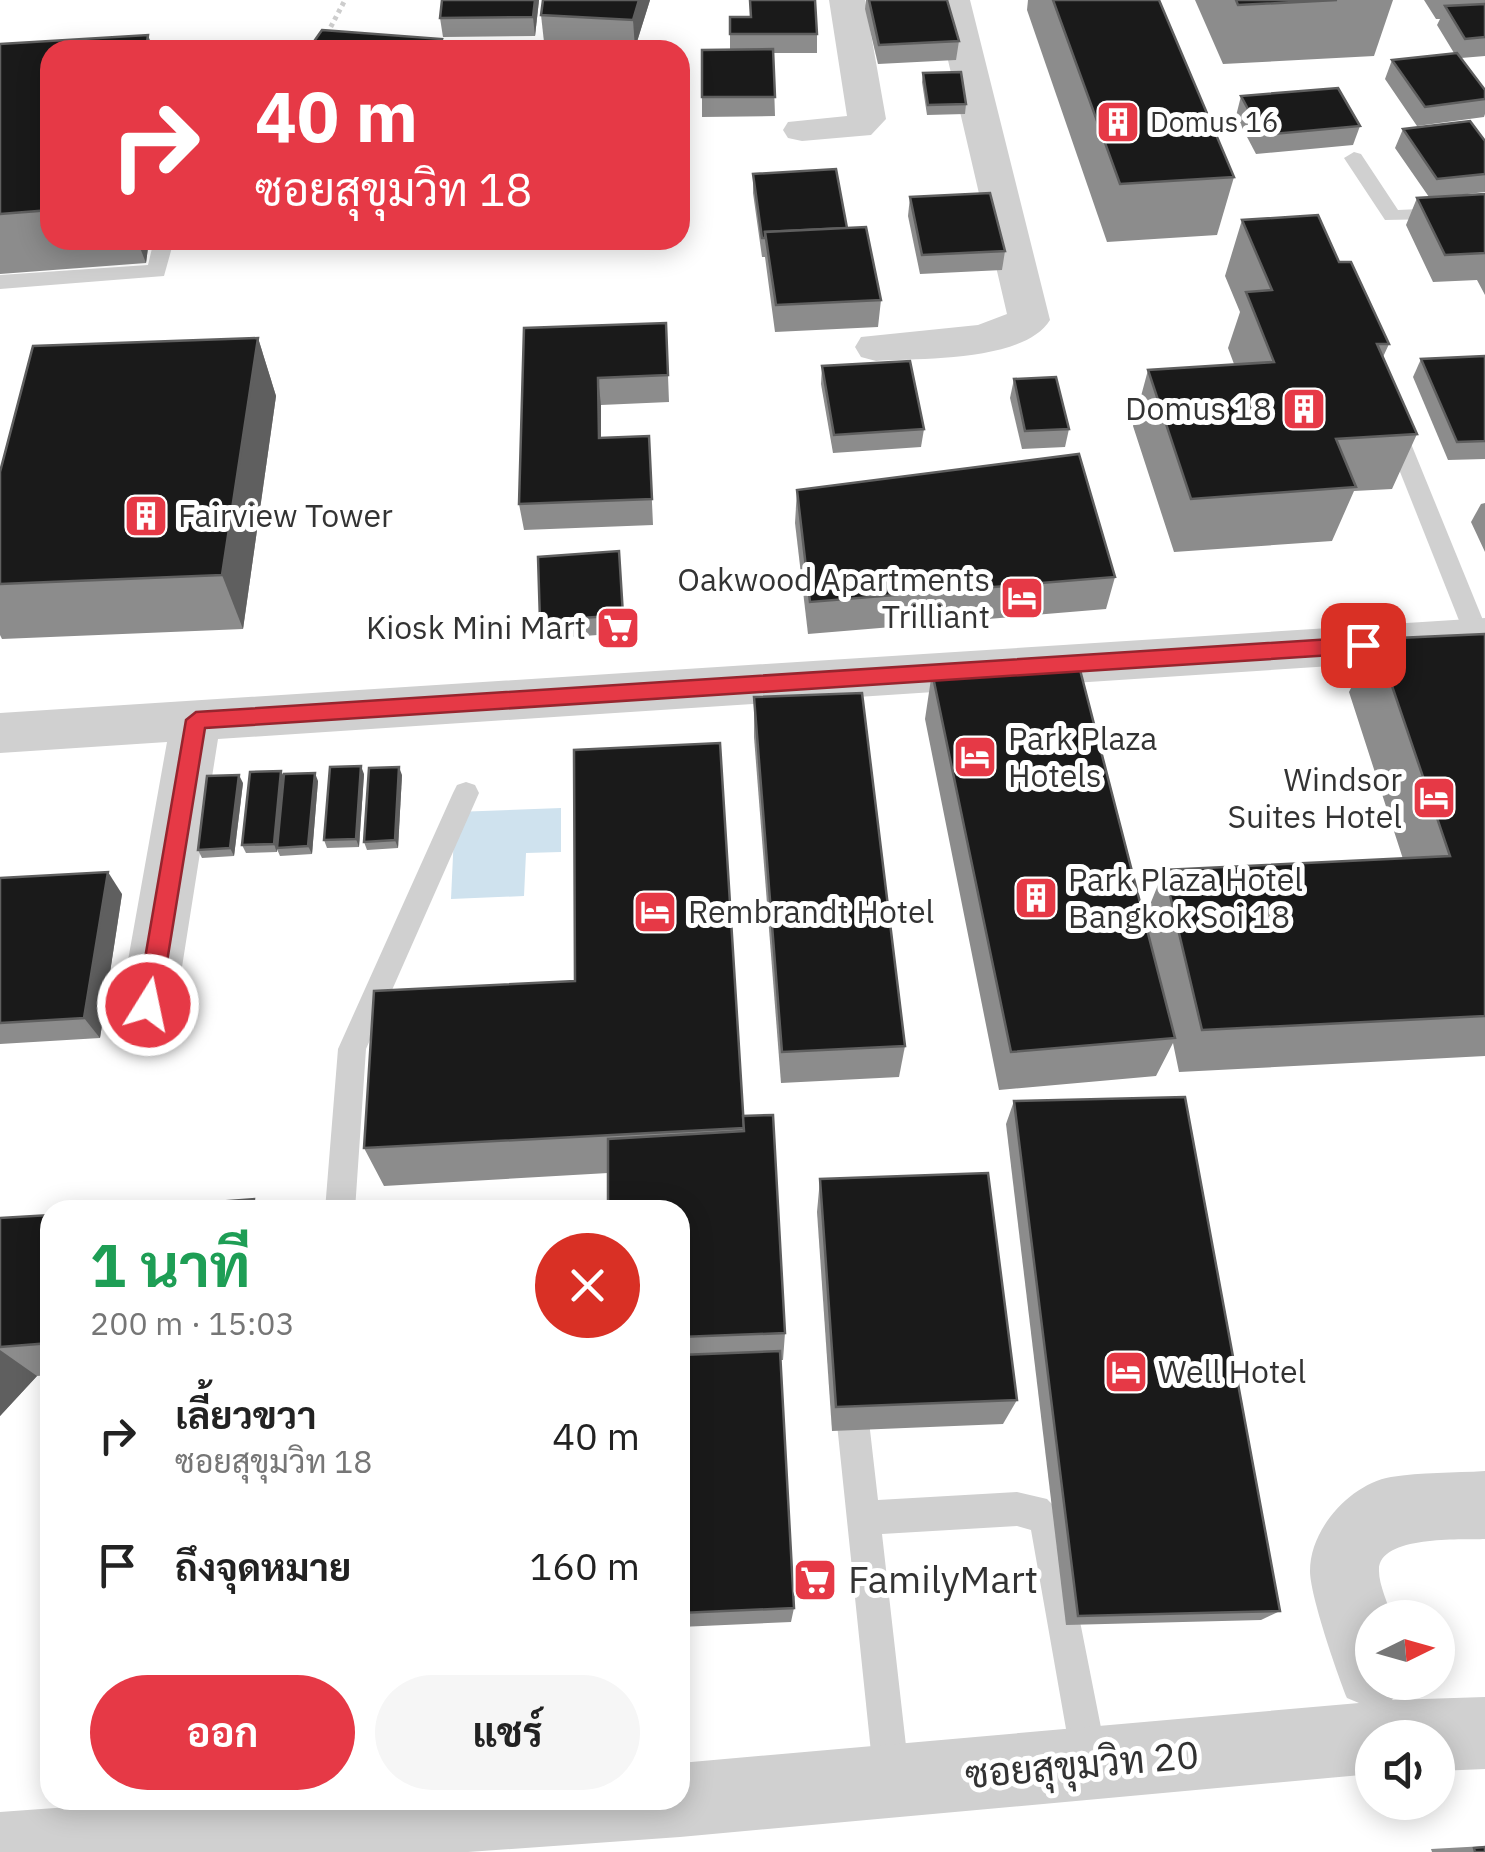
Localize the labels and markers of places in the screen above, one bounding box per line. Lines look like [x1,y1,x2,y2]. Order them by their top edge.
building icon: Domus 16 [1095,99,1141,145]
place label: Domus 16 [1150,103,1279,140]
building icon: Domus 18 [1281,386,1327,432]
place label: Domus 18 [1125,387,1272,429]
building icon: Fairview Tower [123,493,169,539]
place label: Fairview Tower [178,494,393,536]
place label: Oakwood Apartments Trilliant [677,558,990,637]
hotel icon: Oakwood Apartments Trilliant [999,575,1045,621]
pin [1321,603,1406,688]
supermarket icon: Kiosk Mini Mart [595,605,641,651]
place label: Kiosk Mini Mart [366,606,586,648]
place label: Park Plaza Hotels [1008,717,1157,796]
hotel icon: Park Plaza Hotels [952,734,998,780]
place label: Windsor Suites Hotel [1228,758,1402,837]
hotel icon: Windsor Suites Hotel [1411,775,1457,821]
place label: Park Plaza Hotel Bangkok Soi 18 [1068,858,1303,937]
building icon: Park Plaza Hotel Bangkok Soi 18 [1013,875,1059,921]
hotel icon: Rembrandt Hotel [632,889,678,935]
place label: Rembrandt Hotel [688,890,934,932]
hotel icon: Well Hotel [1103,1349,1149,1395]
place label: Well Hotel [1158,1350,1306,1392]
place label: FamilyMart [848,1554,1038,1603]
supermarket icon: FamilyMart [792,1557,838,1603]

